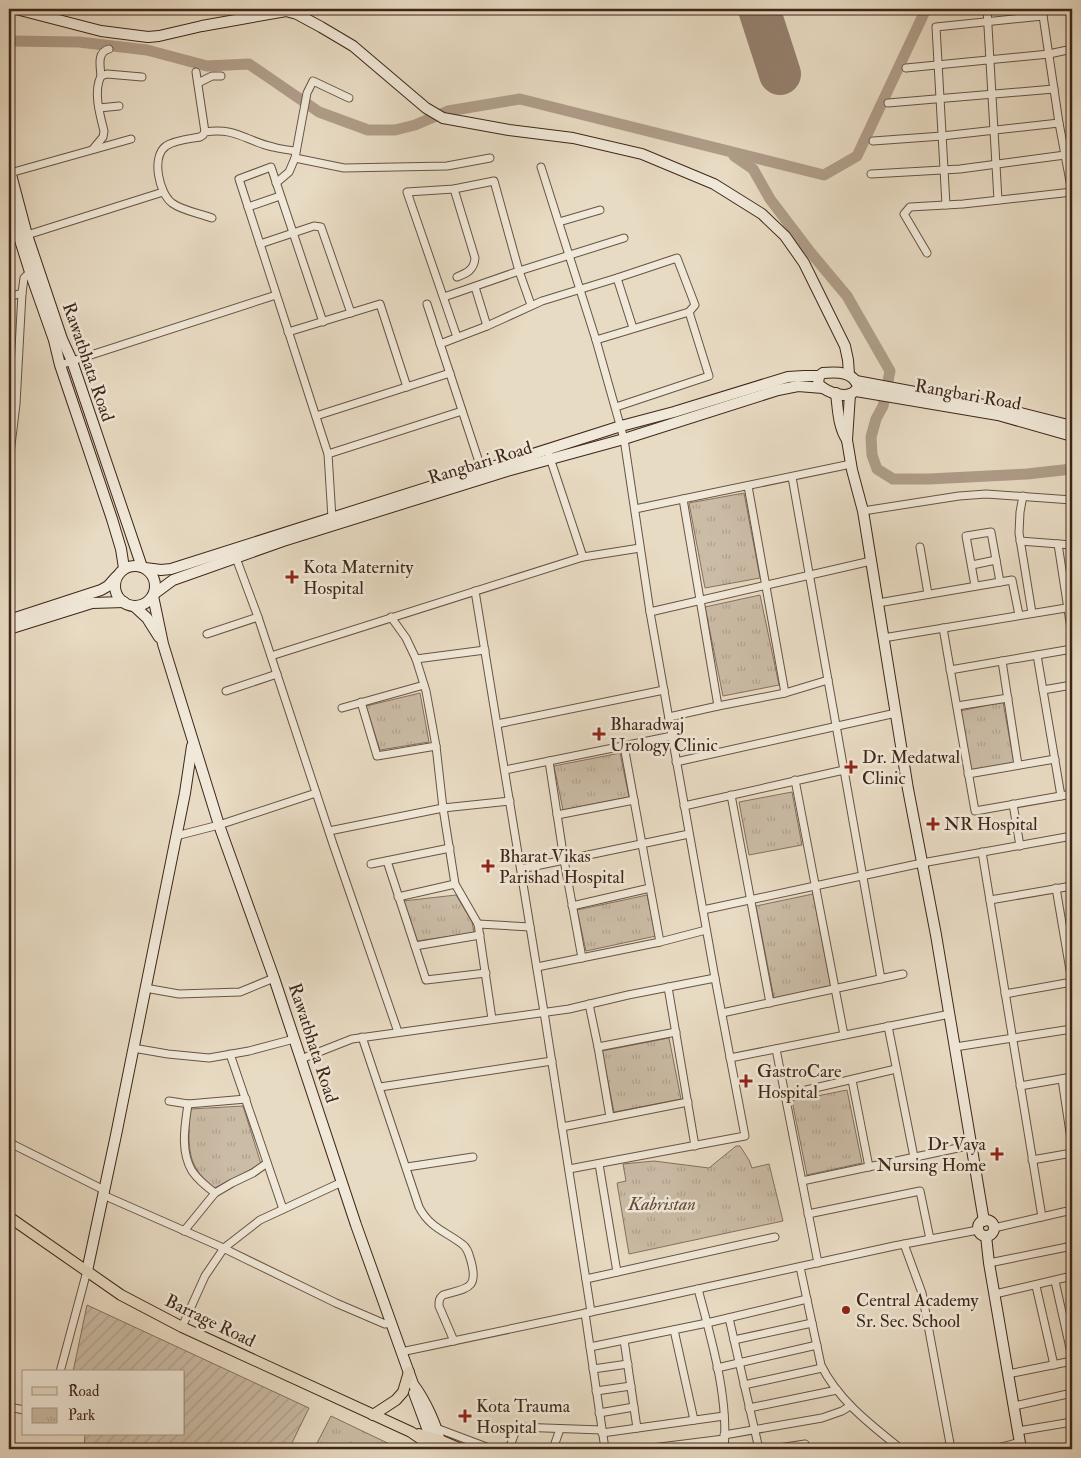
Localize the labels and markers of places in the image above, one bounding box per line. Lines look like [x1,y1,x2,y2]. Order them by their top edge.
place label: Kota Maternity Hospital [303,556,415,600]
marker: Kota Maternity Hospital [285,570,299,584]
place label: Bharadwaj Urology Clinic [610,713,718,757]
marker: Bharadwaj Urology Clinic [592,727,606,741]
place label: Dr. Medatwal Clinic [862,746,961,790]
marker: Dr. Medatwal Clinic [844,760,858,774]
place label: NR Hospital [944,813,1038,836]
marker: NR Hospital [926,817,940,831]
place label: Bharat Vikas Parishad Hospital [499,845,625,889]
marker: Bharat Vikas Parishad Hospital [481,859,495,873]
place label: GastroCare Hospital [757,1060,842,1104]
marker: GastroCare Hospital [739,1074,753,1088]
place label: Dr Vaya Nursing Home [877,1133,987,1177]
marker: Dr Vaya Nursing Home [990,1147,1004,1161]
place label: Central Academy Sr. Sec. School [856,1289,979,1333]
marker: Central Academy Sr. Sec. School [840,1304,852,1316]
place label: Kota Trauma Hospital [476,1395,571,1439]
marker: Kota Trauma Hospital [458,1409,472,1423]

